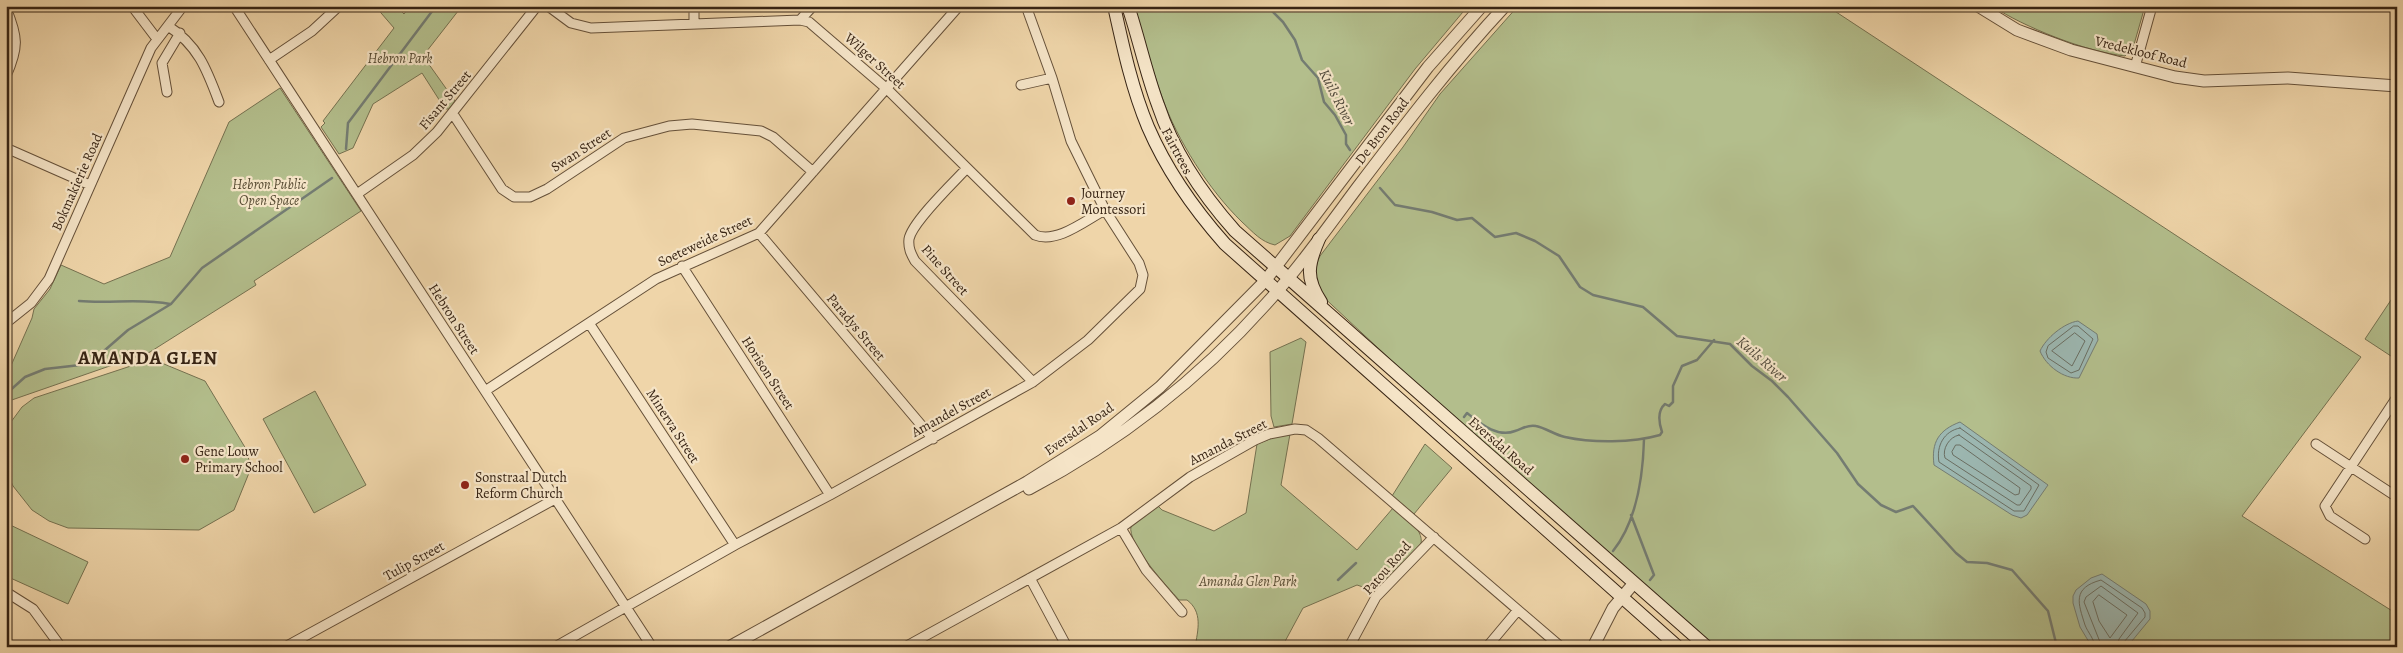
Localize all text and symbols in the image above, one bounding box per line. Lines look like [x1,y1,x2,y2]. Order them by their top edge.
street label: Wilger Street [840,28,910,94]
street label: Vredekloof Road [2092,31,2189,73]
park label: Hebron Park [367,49,433,68]
water label: Kuils River [1314,65,1360,129]
street label: Fisant Street [414,66,476,134]
street label: De Bron Road [1351,93,1414,168]
street label: Swan Street [547,123,615,177]
street label: Fairtrees [1157,124,1197,178]
street label: Bokmakierie Road [47,130,107,234]
park label: Hebron Public Open Space [232,175,306,210]
place label: Journey Montessori [1081,184,1146,219]
marker: Journey Montessori [1065,195,1077,207]
street label: Soeteweide Street [655,211,756,271]
street label: Pine Street [917,240,973,300]
street label: Hebron Street [424,280,484,358]
street label: Paradys Street [822,289,890,365]
water label: Kuils River [1733,332,1792,387]
street label: Horison Street [737,333,799,414]
district label: AMANDA GLEN [77,345,218,371]
street label: Amandel Street [907,382,994,442]
street label: Minerva Street [642,385,704,467]
street label: Eversdal Road [1041,398,1118,460]
street label: Eversdal Road [1464,412,1538,480]
street label: Amanda Street [1185,414,1271,470]
place label: Gene Louw Primary School [195,442,283,477]
marker: Gene Louw Primary School [179,453,191,465]
place label: Sonstraal Dutch Reform Church [475,468,567,503]
marker: Sonstraal Dutch Reform Church [459,479,471,491]
street label: Tulip Street [380,536,448,585]
street label: Patou Road [1358,537,1416,599]
park label: Amanda Glen Park [1198,572,1297,591]

